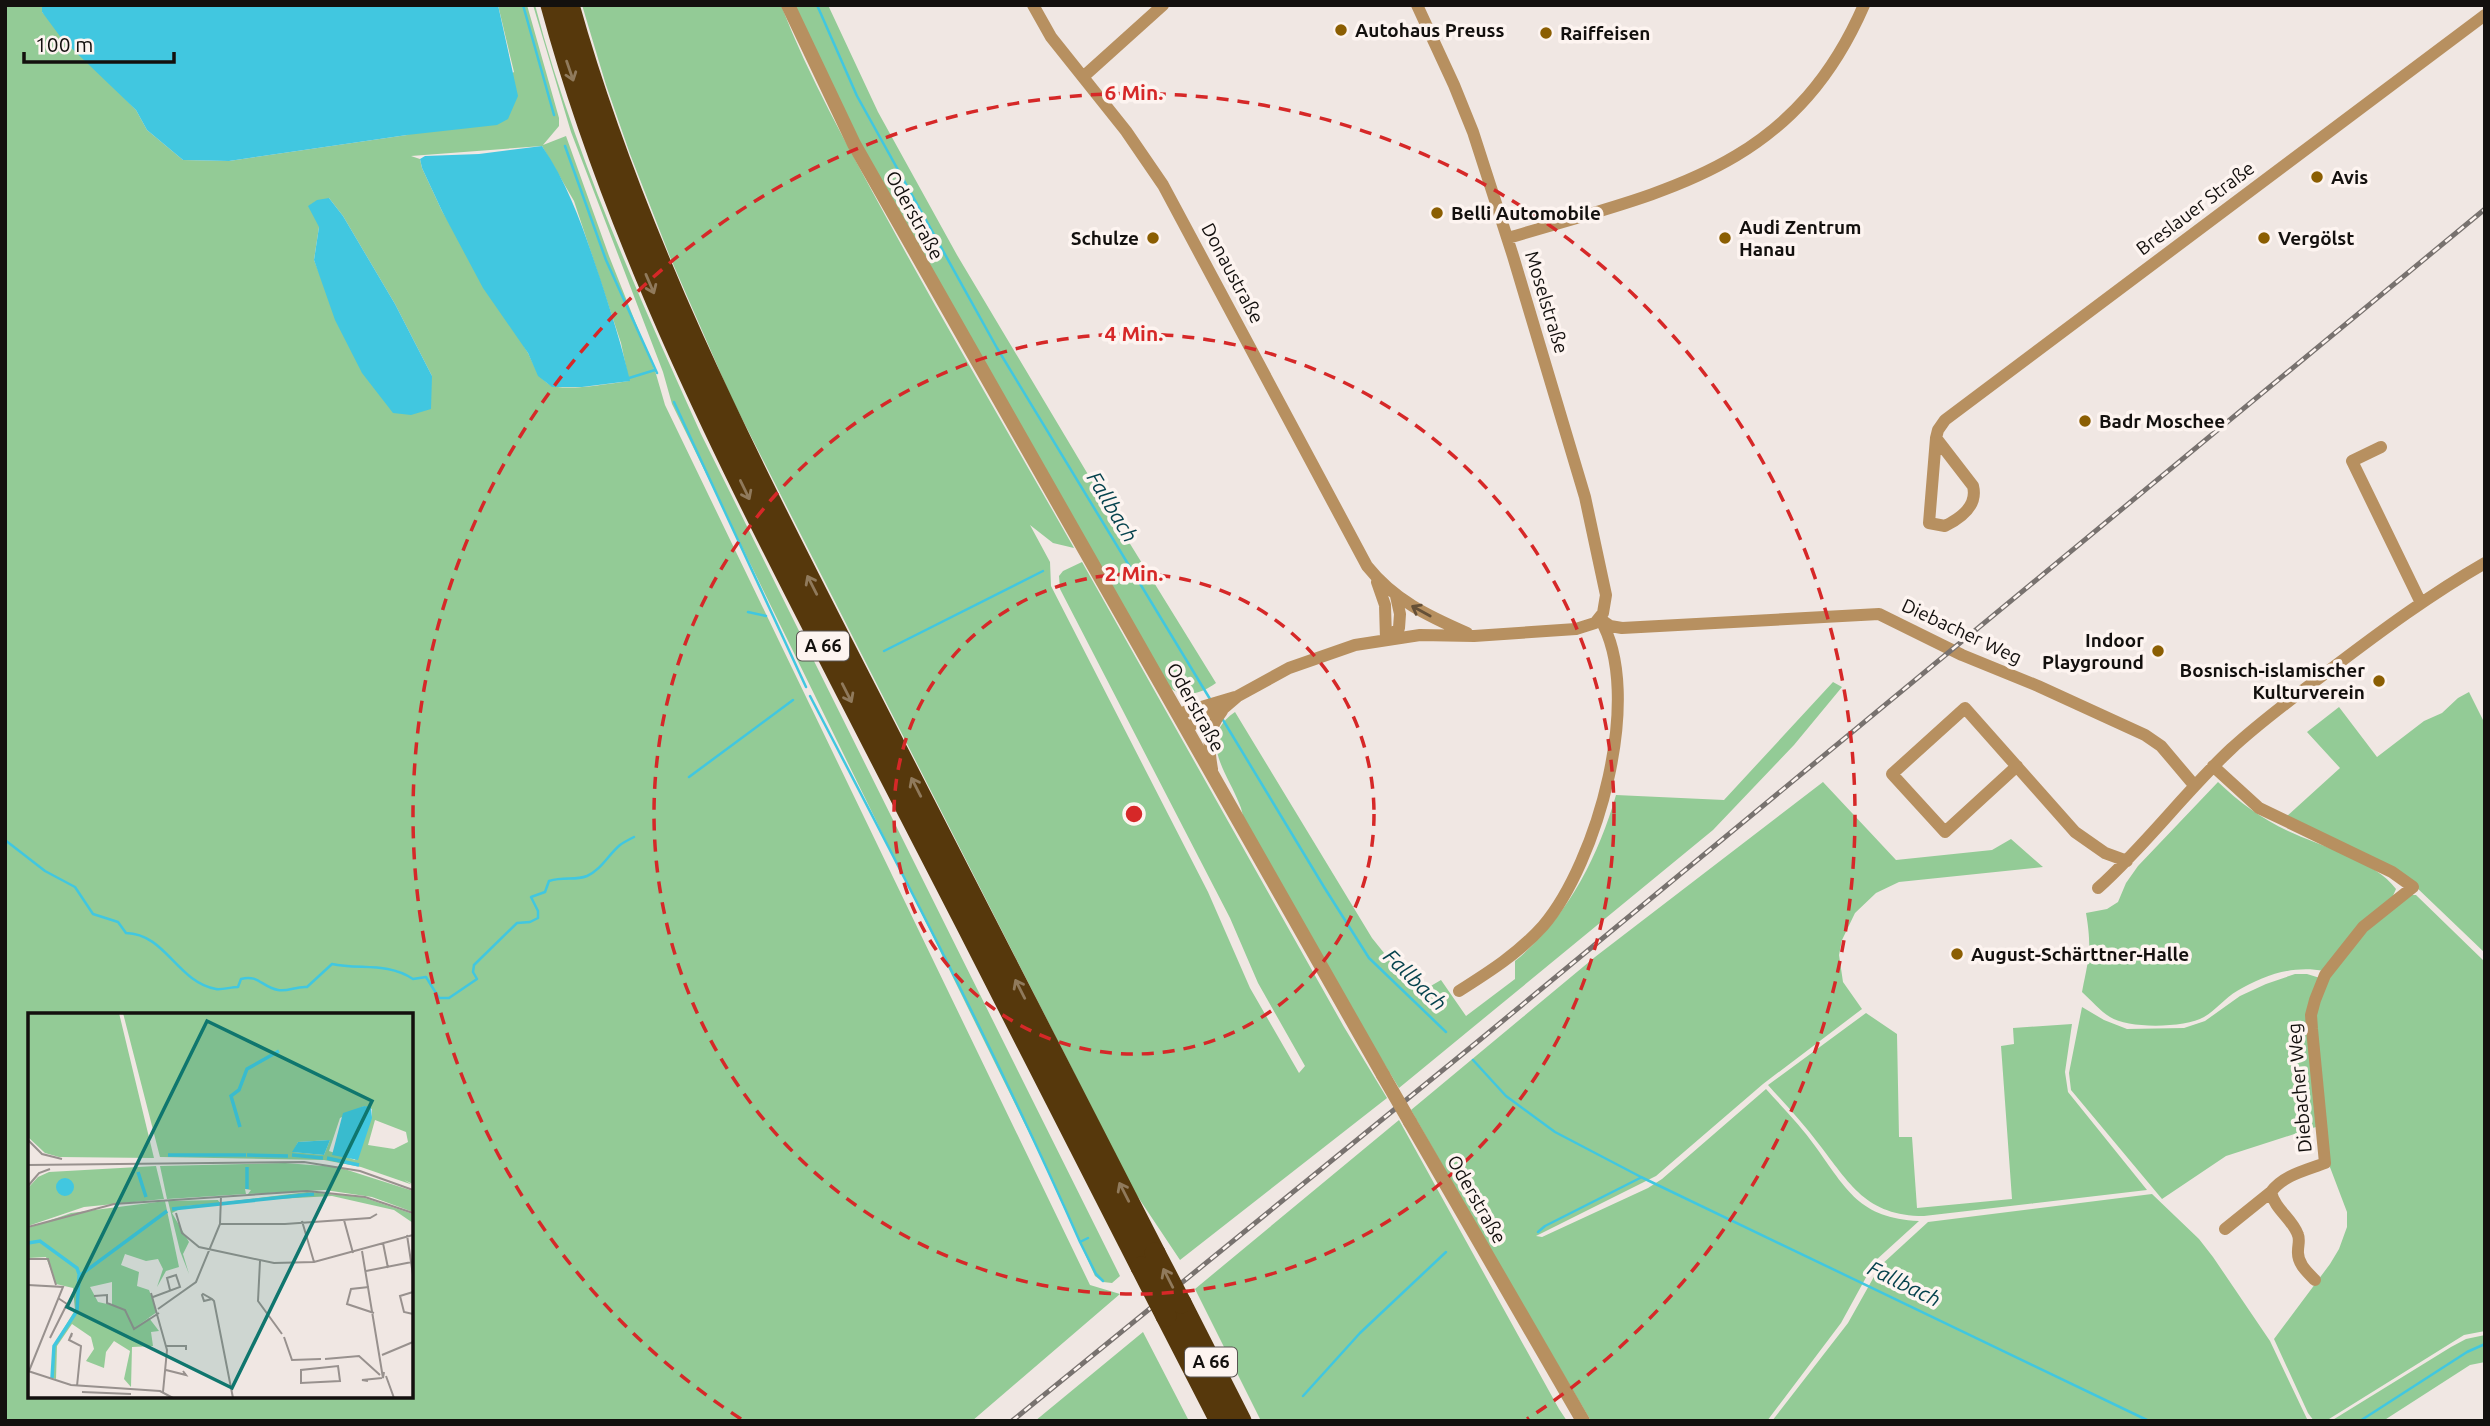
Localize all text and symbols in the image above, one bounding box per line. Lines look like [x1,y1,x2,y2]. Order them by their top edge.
place label: Autohaus Preuss [1355,19,1505,41]
scale bar [24,21,175,65]
marker: Autohaus Preuss [1333,22,1349,38]
place label: Raiffeisen [1560,22,1650,44]
marker: Raiffeisen [1538,25,1554,41]
text: 100 m [35,32,93,56]
one-way arrow [565,59,577,81]
text: 6 Min. [1105,80,1163,104]
street label: Breslauer Straße [2132,156,2258,260]
place label: Avis [2331,166,2368,188]
street label: Oderstraße [882,167,948,263]
marker: Avis [2309,169,2325,185]
place label: Belli Automobile [1451,202,1601,224]
marker: Belli Automobile [1429,205,1445,221]
place label: Audi Zentrum Hanau [1739,216,1861,260]
street label: Donaustraße [1197,219,1269,327]
place label: Schulze [1071,227,1139,249]
place label: Vergölst [2278,227,2355,249]
marker: Schulze [1145,230,1161,246]
marker: Audi Zentrum Hanau [1717,230,1733,246]
marker: Vergölst [2256,230,2272,246]
street label: Moselstraße [1521,248,1573,356]
one-way arrow [644,272,657,294]
text: 4 Min. [1105,321,1163,345]
place label: Badr Moschee [2099,410,2225,432]
marker: Badr Moschee [2077,413,2093,429]
water label: Fallbach [1082,467,1143,546]
one-way arrow [738,479,752,500]
text: 2 Min. [1105,561,1163,585]
one-way arrow [805,575,819,595]
street label: Diebacher Weg [1899,594,2025,668]
one-way arrow [1411,604,1431,618]
place label: Indoor Playground [2042,629,2144,673]
road number: A 66 [797,632,849,660]
marker: Indoor Playground [2150,643,2166,659]
street label: Oderstraße [1163,659,1229,755]
place label: Bosnisch-islamischer Kulturverein [2180,659,2365,703]
marker: Bosnisch-islamischer Kulturverein [2371,673,2387,689]
one-way arrow [841,683,855,703]
one-way arrow [909,777,922,798]
centre of rings [1122,802,1146,826]
place label: August-Schärttner-Halle [1971,943,2189,965]
water label: Fallbach [1379,944,1452,1015]
marker: August-Schärttner-Halle [1949,946,1965,962]
one-way arrow [1012,979,1026,1000]
inset map [28,1013,413,1398]
street label: Diebacher Weg [2282,1022,2316,1154]
street label: Oderstraße [1443,1151,1511,1247]
one-way arrow [1116,1182,1130,1203]
water label: Fallbach [1864,1255,1945,1311]
one-way arrow [1160,1268,1174,1289]
road number: A 66 [1185,1348,1237,1377]

